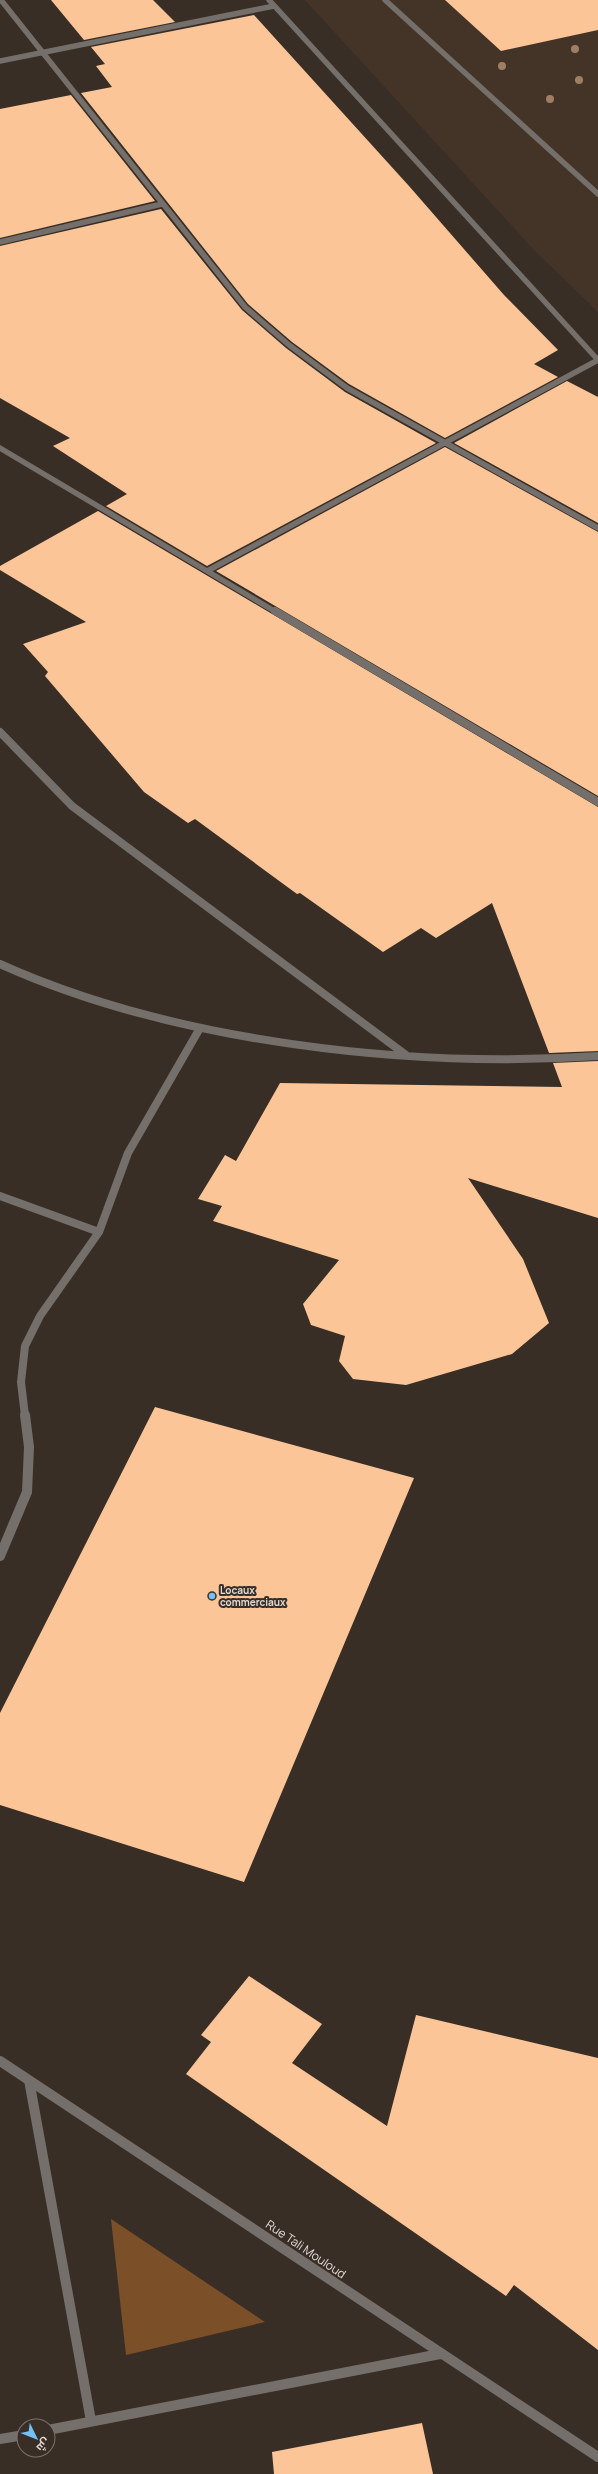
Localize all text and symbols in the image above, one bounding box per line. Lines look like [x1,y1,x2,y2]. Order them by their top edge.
place label: Locaux commerciaux [220,1583,286,1609]
marker: Locaux commerciaux [207,1591,217,1601]
street label: Rue Tali Mouloud [262,2216,350,2282]
north arrow [16,2418,56,2458]
text: ش [33,2435,54,2455]

